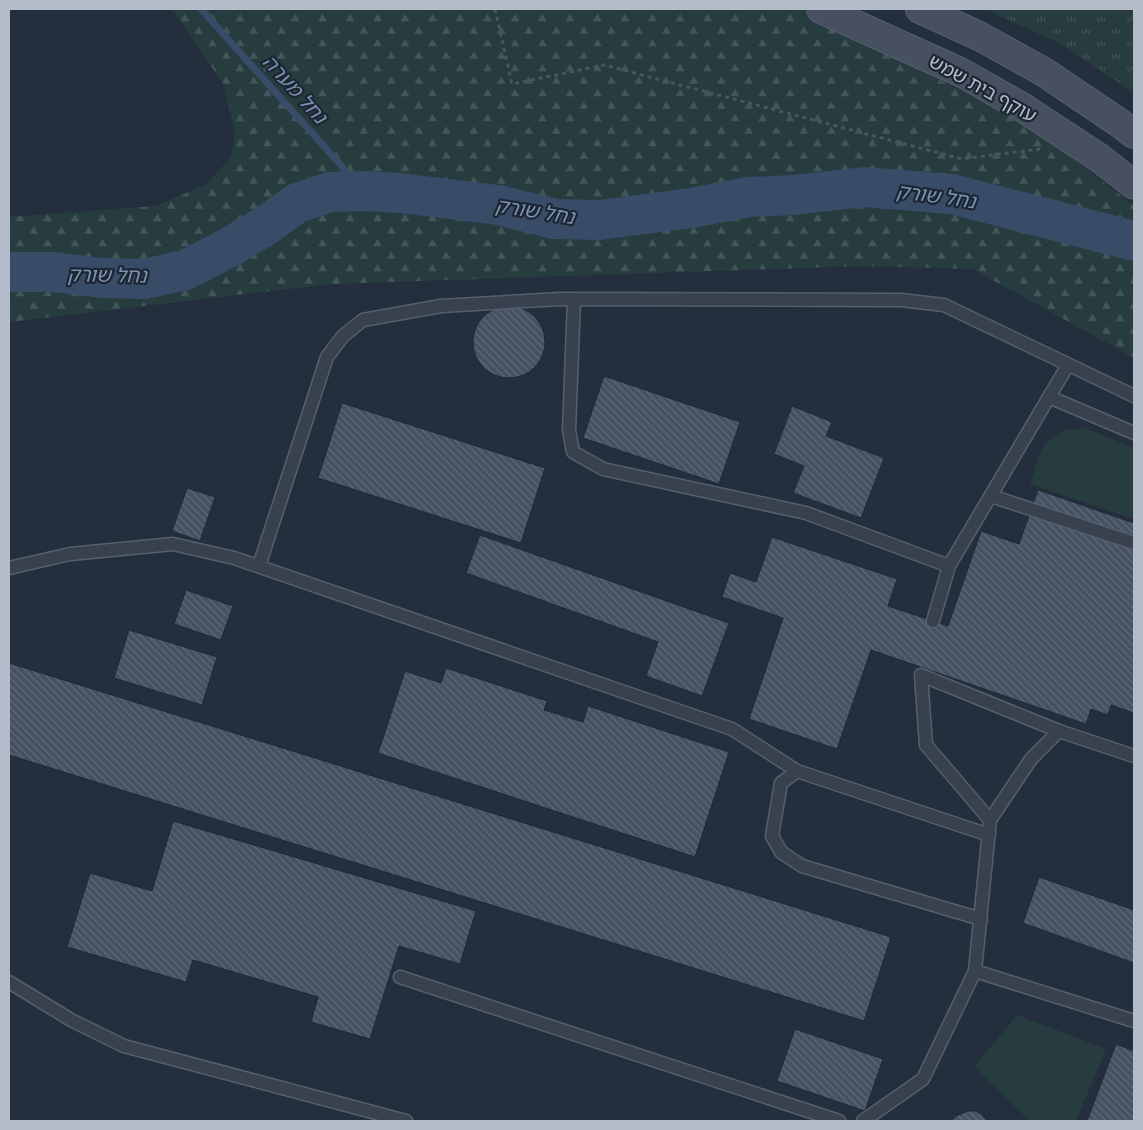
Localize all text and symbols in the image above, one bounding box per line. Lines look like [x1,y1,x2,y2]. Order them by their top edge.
street label: עוקף בית שמש [925,49,1041,127]
water label: נחל מערה [258,50,333,129]
water label: נחל שורק [895,179,978,214]
water label: נחל שורק [494,193,578,229]
water label: נחל שורק [67,262,148,288]

